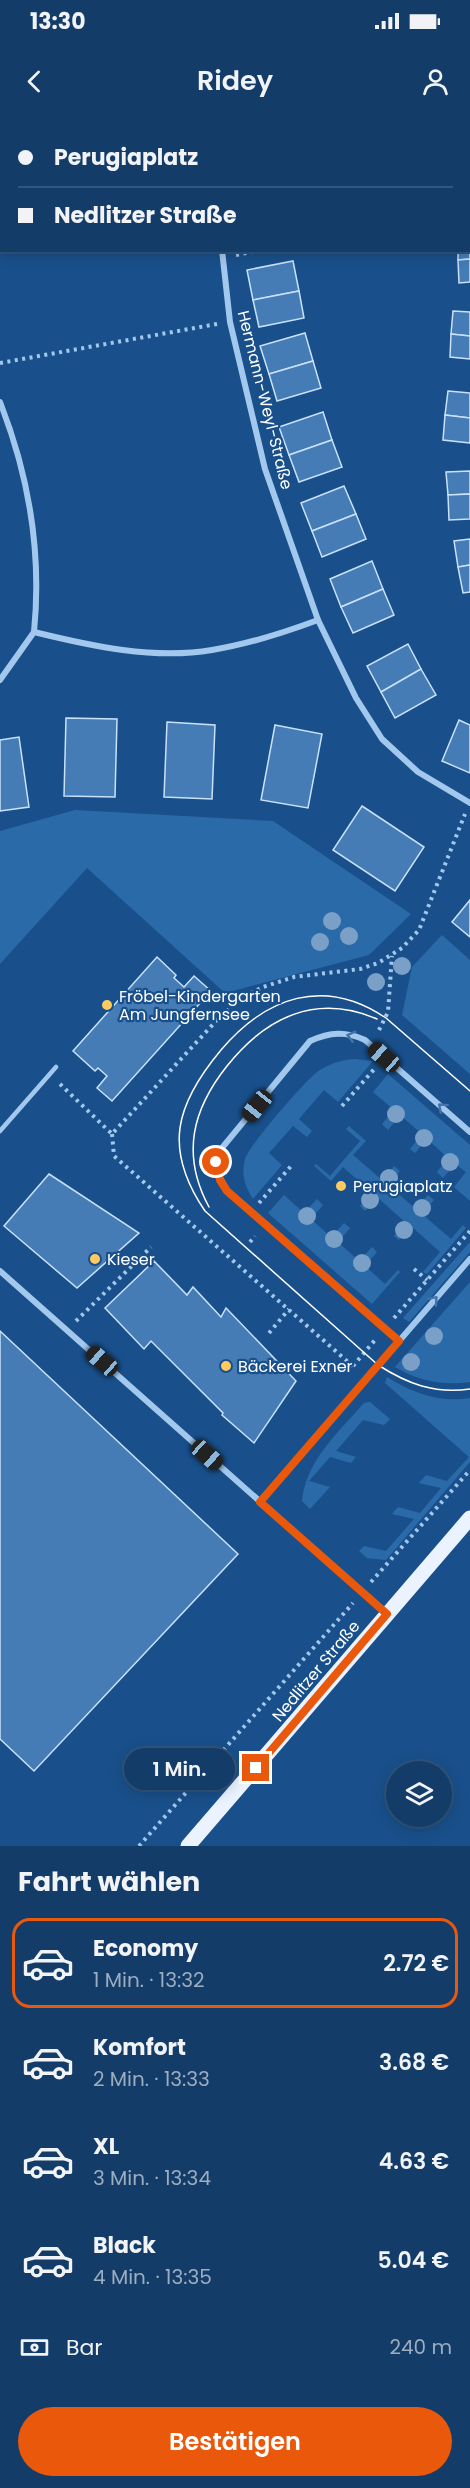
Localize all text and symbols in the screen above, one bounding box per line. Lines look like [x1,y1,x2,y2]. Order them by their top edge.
text: 13:30 [30,6,85,37]
text: Ridey [197,62,273,99]
icon: back [18,65,51,98]
icon: person [419,65,452,98]
text: Perugiaplatz [54,142,198,173]
text: Nedlitzer Straße [54,200,237,231]
street label: Hermann-Weyl-Straße [232,308,298,492]
place label: Fröbel-Kindergarten Am Jungfernsee [119,985,281,1026]
marker: Fröbel-Kindergarten Am Jungfernsee [100,998,114,1012]
one-way arrow [347,1030,357,1043]
car [365,1038,403,1076]
car [239,1086,275,1126]
one-way arrow [438,1103,449,1114]
route start [202,1148,229,1175]
place label: Perugiaplatz [353,1175,453,1198]
marker: Perugiaplatz [334,1179,348,1193]
place label: Kieser [107,1248,155,1271]
marker: Kieser [88,1252,102,1266]
one-way arrow [427,1296,438,1307]
car [83,1342,121,1380]
place label: Bäckerei Exner [238,1355,353,1378]
marker: Bäckerei Exner [219,1359,233,1373]
car [188,1436,226,1474]
street label: Nedlitzer Straße [267,1615,365,1727]
callout: 1 Min. [124,1747,235,1789]
route end [242,1754,269,1781]
text: 1 Min. [153,1755,206,1783]
map controls [386,1761,452,1827]
button: layers [386,1761,452,1827]
text: Fahrt wählen [18,1863,200,1900]
text: Economy [93,1933,198,1964]
icon: car [21,1936,75,1990]
text: 2.72 € [383,1948,449,1979]
text: 1 Min. · 13:32 [93,1966,205,1994]
text: Komfort [93,2032,186,2063]
icon: car [21,2035,75,2089]
text: 3.68 € [379,2047,449,2078]
text: 2 Min. · 13:33 [93,2065,210,2093]
text: XL [93,2131,119,2162]
icon: car [21,2134,75,2188]
text: 4.63 € [379,2146,449,2177]
text: 3 Min. · 13:34 [93,2164,211,2192]
text: Black [93,2230,156,2261]
icon: car [21,2233,75,2287]
text: 5.04 € [378,2245,449,2276]
text: 4 Min. · 13:35 [93,2263,212,2291]
icon: cash [18,2331,51,2364]
text: Bar [66,2332,103,2363]
text: 240 m [389,2333,452,2361]
button: Bestätigen [18,2407,452,2476]

